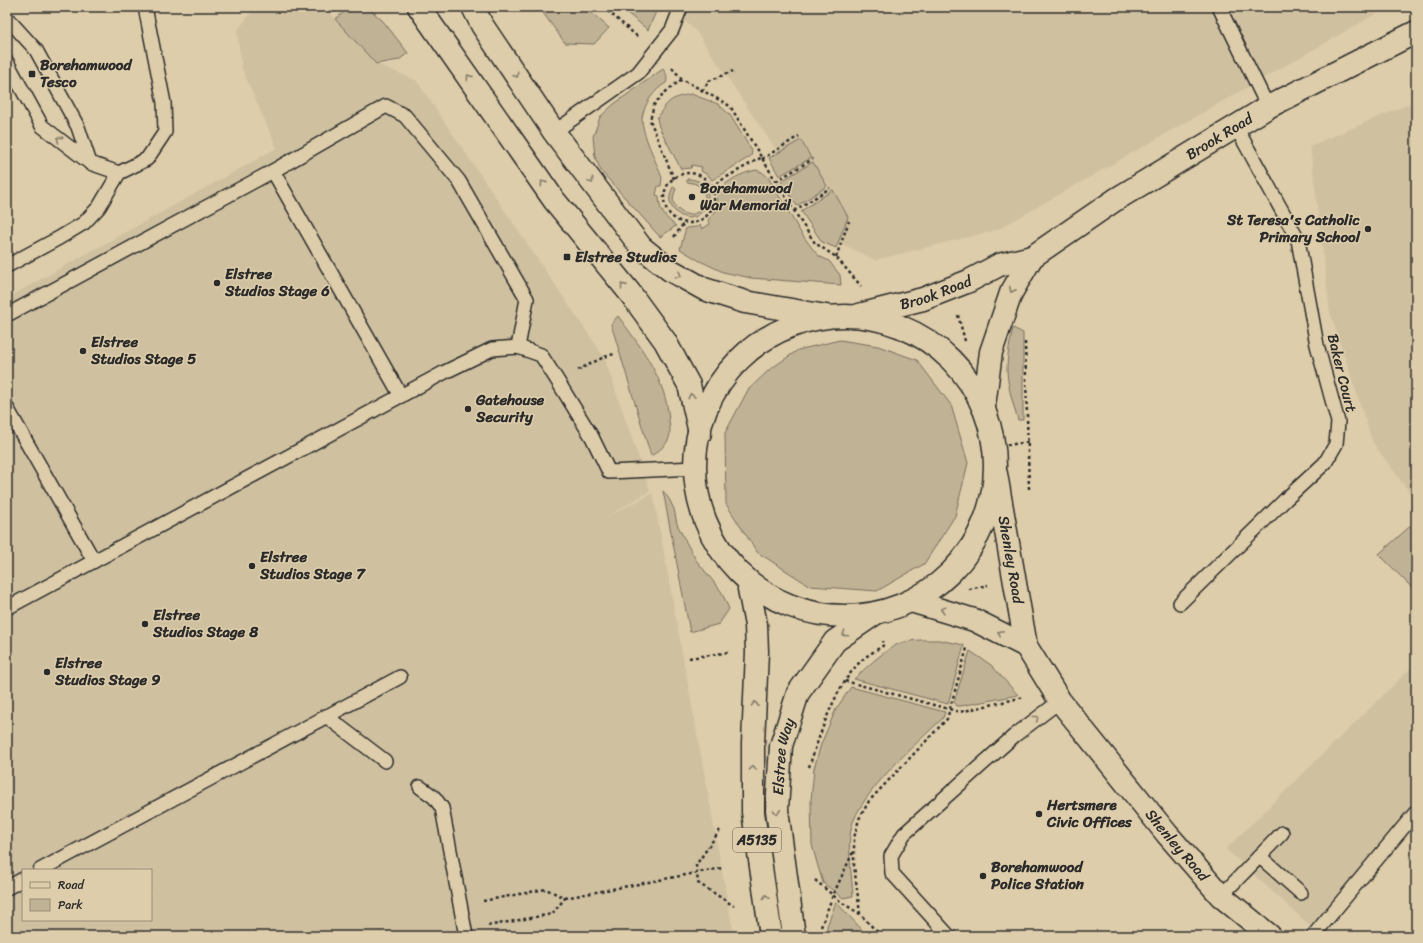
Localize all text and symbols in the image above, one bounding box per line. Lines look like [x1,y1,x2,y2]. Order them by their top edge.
place label: Borehamwood Tesco [40,52,132,95]
marker: Borehamwood Tesco [27,69,37,79]
one-way arrow [511,71,518,78]
one-way arrow [466,74,474,81]
street label: Brook Road [1181,106,1259,167]
one-way arrow [56,137,63,144]
place label: Borehamwood War Memorial [700,175,792,218]
one-way arrow [587,177,594,184]
one-way arrow [541,181,548,188]
marker: Borehamwood War Memorial [687,192,697,202]
place label: St Teresa's Catholic Primary School [1226,207,1361,250]
marker: St Teresa's Catholic Primary School [1363,224,1373,234]
place label: Elstree Studios [575,244,678,270]
marker: Elstree Studios [562,252,572,262]
place label: Elstree Studios Stage 6 [224,261,330,304]
street label: Brook Road [897,268,977,317]
one-way arrow [675,271,682,278]
marker: Elstree Studios Stage 6 [212,278,222,288]
one-way arrow [621,283,628,290]
one-way arrow [1010,286,1017,294]
place label: Elstree Studios Stage 5 [90,329,196,372]
street label: Baker Court [1320,331,1364,416]
marker: Elstree Studios Stage 5 [78,346,88,356]
place label: Gatehouse Security [475,387,545,430]
one-way arrow [688,392,696,399]
marker: Gatehouse Security [463,404,473,414]
street label: Shenley Road [991,514,1032,607]
place label: Elstree Studios Stage 7 [259,544,366,587]
marker: Elstree Studios Stage 7 [247,561,257,571]
place label: Elstree Studios Stage 8 [152,602,259,645]
one-way arrow [939,606,946,615]
marker: Elstree Studios Stage 8 [140,619,150,629]
one-way arrow [842,630,849,637]
one-way arrow [997,630,1004,638]
place label: Elstree Studios Stage 9 [54,650,160,693]
marker: Elstree Studios Stage 9 [42,667,52,677]
one-way arrow [750,701,759,707]
street label: Elstree Way [765,714,802,796]
one-way arrow [1032,716,1039,723]
one-way arrow [749,765,757,771]
place label: Hertsmere Civic Offices [1046,792,1133,835]
street label: Shenley Road [1138,803,1217,888]
one-way arrow [773,809,782,816]
marker: Hertsmere Civic Offices [1034,809,1044,819]
road number: A5135 [733,828,781,852]
place label: Borehamwood Police Station [991,854,1085,897]
legend [22,869,152,921]
marker: Borehamwood Police Station [978,871,988,881]
text: Road [58,874,85,896]
text: Park [58,894,83,916]
one-way arrow [762,894,770,901]

